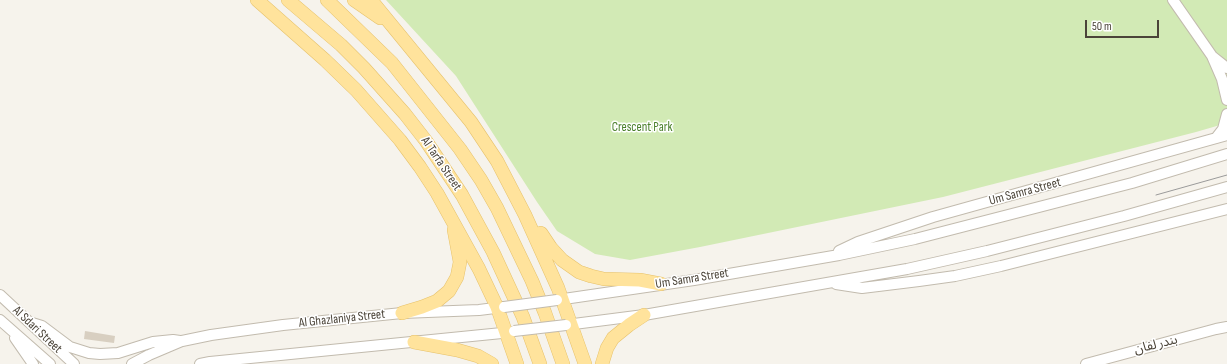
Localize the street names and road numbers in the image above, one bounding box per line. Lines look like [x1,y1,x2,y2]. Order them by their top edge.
street label: Al Tarfa Street [417,134,465,194]
street label: Um Samra Street [987,175,1063,209]
street label: Um Samra Street [654,266,730,292]
street label: Al Sdari Street [9,303,65,357]
street label: Al Ghazlaniya Street [298,307,386,331]
street label: بندر لفان [1133,332,1179,358]

